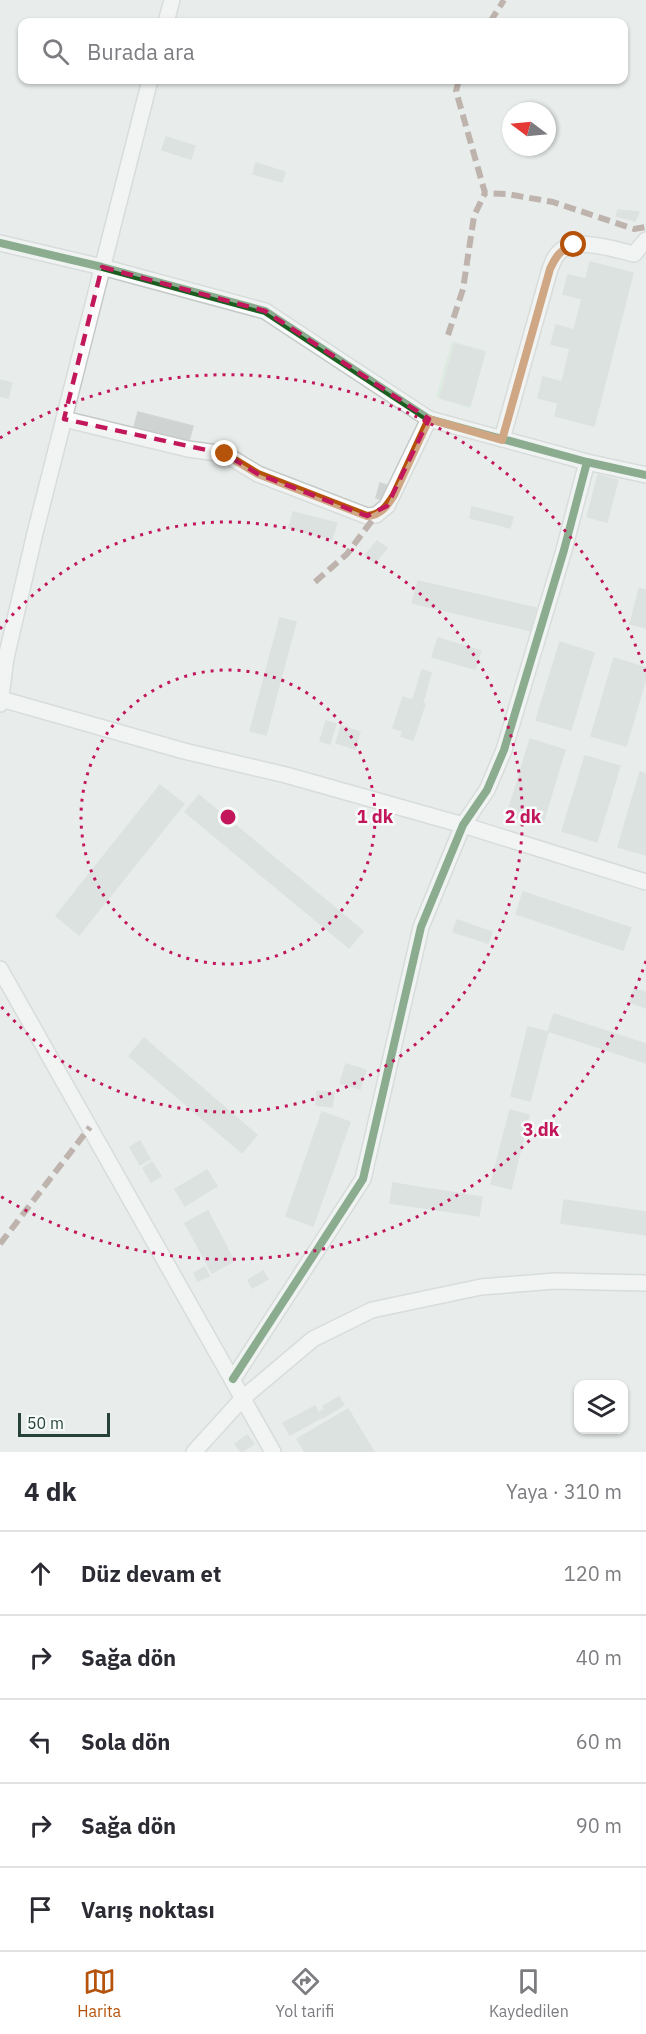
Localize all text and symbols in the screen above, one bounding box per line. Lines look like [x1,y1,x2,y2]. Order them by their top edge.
search box [18,18,628,84]
icon: search [39,35,72,68]
text: Burada ara [87,37,195,66]
north arrow [502,102,556,156]
route start [560,231,586,257]
route end [211,440,237,466]
text: 1 dk [357,805,394,828]
text: 2 dk [505,805,542,828]
centre of rings [218,807,238,827]
text: 3 dk [523,1118,560,1141]
map controls [574,1380,628,1434]
button: layers [574,1380,628,1434]
scale bar [18,1410,110,1438]
text: 50 m [27,1413,64,1433]
text: 4 dk [24,1474,77,1508]
text: Yaya · 310 m [506,1478,622,1505]
icon: ahead [24,1557,57,1590]
text: Düz devam et [81,1559,221,1588]
text: 120 m [564,1560,622,1587]
icon: right [24,1641,57,1674]
text: Sağa dön [81,1643,176,1672]
text: 40 m [576,1644,622,1671]
icon: left [24,1725,57,1758]
text: Sola dön [81,1727,170,1756]
text: 60 m [576,1728,622,1755]
icon: right [24,1809,57,1842]
text: Sağa dön [81,1811,176,1840]
text: 90 m [576,1812,622,1839]
icon: arrive [24,1893,57,1926]
text: Varış noktası [81,1895,215,1924]
tab: Harita [77,1965,121,2021]
tab: Yol tarifi [276,1965,334,2021]
tab: Kaydedilen [489,1965,569,2021]

